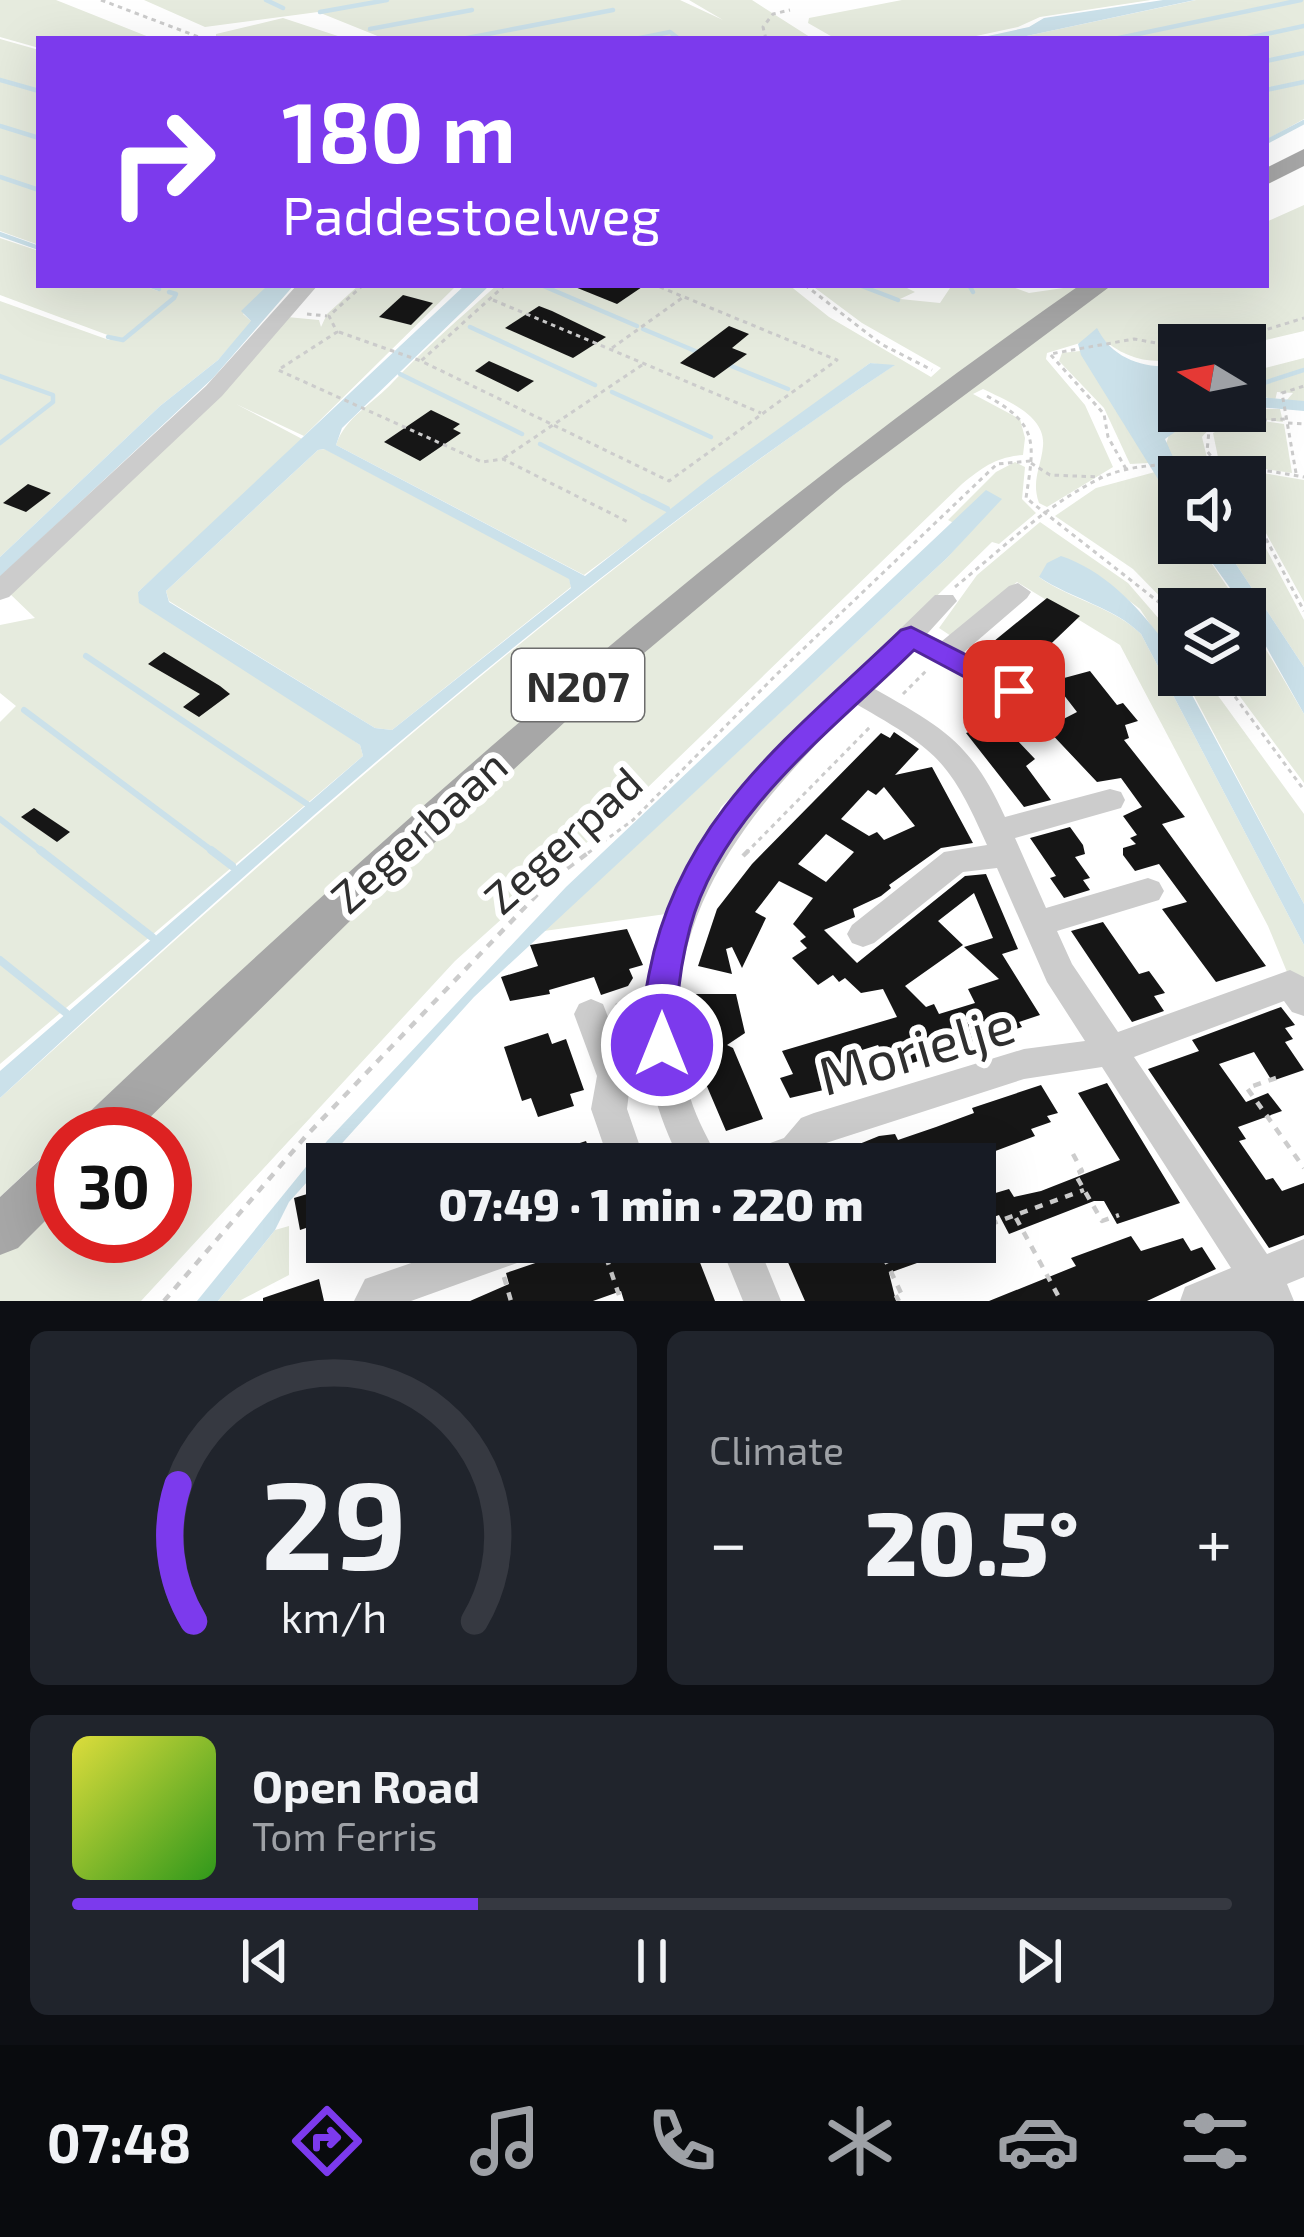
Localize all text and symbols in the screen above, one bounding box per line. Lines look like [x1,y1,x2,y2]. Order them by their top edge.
text: 180 m [282,79,516,180]
icon: right [84,84,240,240]
text: Paddestoelweg [282,181,661,246]
north arrow [1158,324,1266,432]
map controls [1158,324,1266,696]
button: sound [1158,456,1266,564]
button: layers [1158,588,1266,696]
pin [963,640,1065,742]
road number: N207 [512,649,644,721]
icon: arrive [981,658,1047,724]
street label: Zegerbaan [319,737,517,923]
street label: Zegerpad [472,754,652,924]
position arrow [599,982,725,1108]
street label: Morielje [811,989,1022,1108]
speed limit sign: 30 [36,1107,192,1263]
text: 07:49 · 1 min · 220 m [439,1176,863,1230]
text: Climate [709,1426,844,1473]
text: 29 [260,1445,407,1595]
text: 20.5° [864,1486,1079,1594]
text: − [709,1501,748,1580]
text: + [1196,1501,1232,1580]
text: km/h [280,1590,387,1642]
text: Open Road [252,1758,480,1812]
text: Tom Ferris [252,1812,437,1859]
icon: previous [232,1928,298,1994]
icon: pause [619,1928,685,1994]
icon: next [1006,1928,1072,1994]
icon: directions [285,2099,369,2183]
icon: music [463,2099,547,2183]
icon: phone [640,2099,724,2183]
icon: climate [818,2099,902,2183]
icon: car [996,2099,1080,2183]
icon: filters [1173,2099,1257,2183]
text: 07:48 [47,2109,191,2174]

